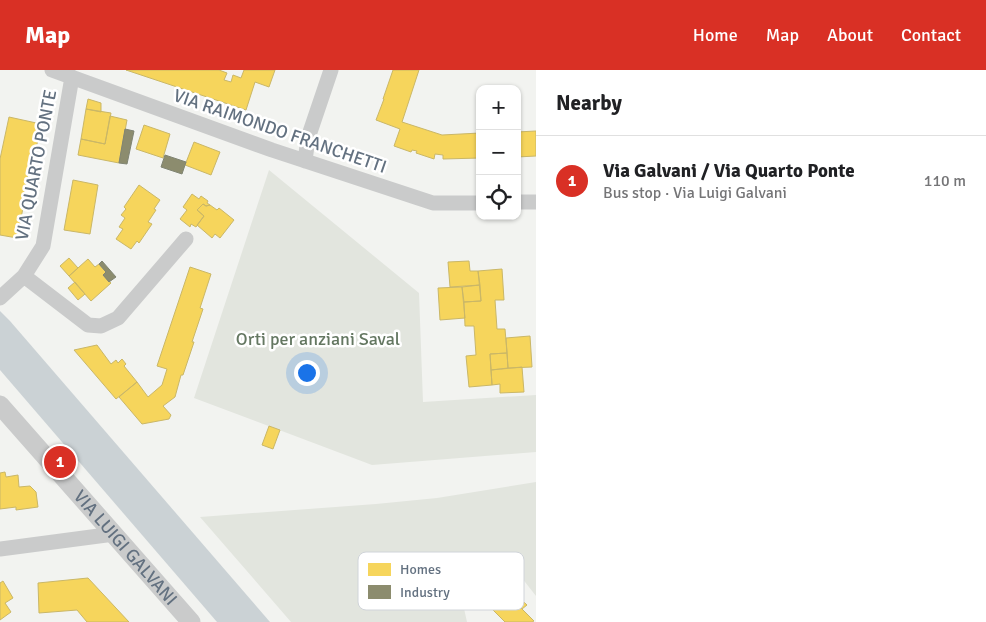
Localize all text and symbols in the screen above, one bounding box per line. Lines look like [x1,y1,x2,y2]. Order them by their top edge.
text: Map [25,20,70,50]
text: Home [693,24,738,46]
text: Map [766,24,799,46]
text: About [827,24,873,46]
text: Contact [901,24,961,46]
street label: VIA RAIMONDO FRANCHETTI [171,84,389,178]
map controls [476,85,521,220]
button: + [476,85,521,130]
street label: VIA QUARTO PONTE [11,88,61,242]
text: Nearby [556,90,622,116]
button: − [476,130,521,175]
text: Via Galvani / Via Quarto Ponte [603,159,855,183]
text: 1 [568,171,576,191]
text: 110 m [924,171,966,191]
button: locate [476,175,521,220]
text: Bus stop · Via Luigi Galvani [603,183,787,203]
park label: Orti per anziani Saval [236,328,400,350]
your location [294,360,320,386]
pin: 1 [44,443,76,481]
street label: VIA LUIGI GALVANI [69,486,182,610]
legend [358,552,524,610]
text: Homes [400,561,441,578]
text: Industry [400,584,450,601]

